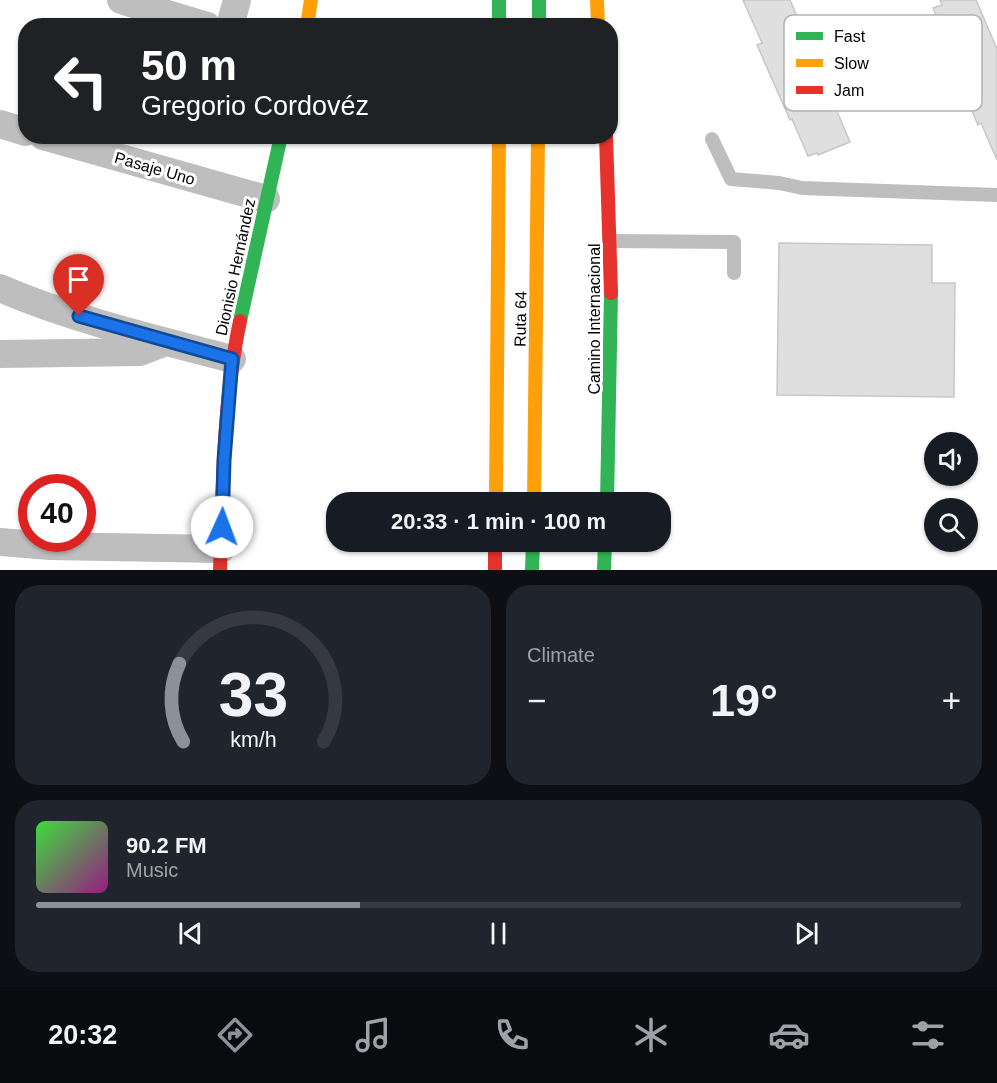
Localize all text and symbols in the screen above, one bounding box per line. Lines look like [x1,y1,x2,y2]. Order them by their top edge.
legend [784,15,982,111]
text: Fast [834,28,866,45]
icon: left [42,42,120,120]
text: 50 m [141,42,237,89]
text: Slow [834,55,869,72]
text: Jam [834,82,864,99]
text: Gregorio Cordovéz [141,91,369,121]
street label: Pasaje Uno [113,149,197,188]
street label: Dionisio Hernández [213,197,258,337]
street label: Camino Internacional [586,243,603,395]
pin [53,254,104,316]
icon: arrive [62,263,95,296]
street label: Ruta 64 [512,291,529,347]
map controls [924,432,978,552]
button: sound [924,432,978,486]
speed limit sign: 40 [18,474,96,552]
position arrow [190,495,254,559]
button: search [924,498,978,552]
text: 20:33 · 1 min · 100 m [391,509,606,534]
text: Climate [527,644,595,666]
text: 33 [218,660,288,729]
text: 19° [710,675,778,726]
text: − [527,682,546,719]
text: + [942,682,961,719]
text: km/h [230,728,276,752]
text: 90.2 FM [126,833,207,858]
text: Music [126,859,178,881]
icon: previous [174,917,207,950]
icon: pause [482,917,515,950]
icon: next [790,917,823,950]
icon: directions [214,1014,256,1056]
icon: music [352,1014,394,1056]
icon: phone [491,1014,533,1056]
icon: climate [630,1014,672,1056]
icon: car [768,1014,810,1056]
icon: filters [907,1014,949,1056]
text: 20:32 [48,1020,117,1050]

